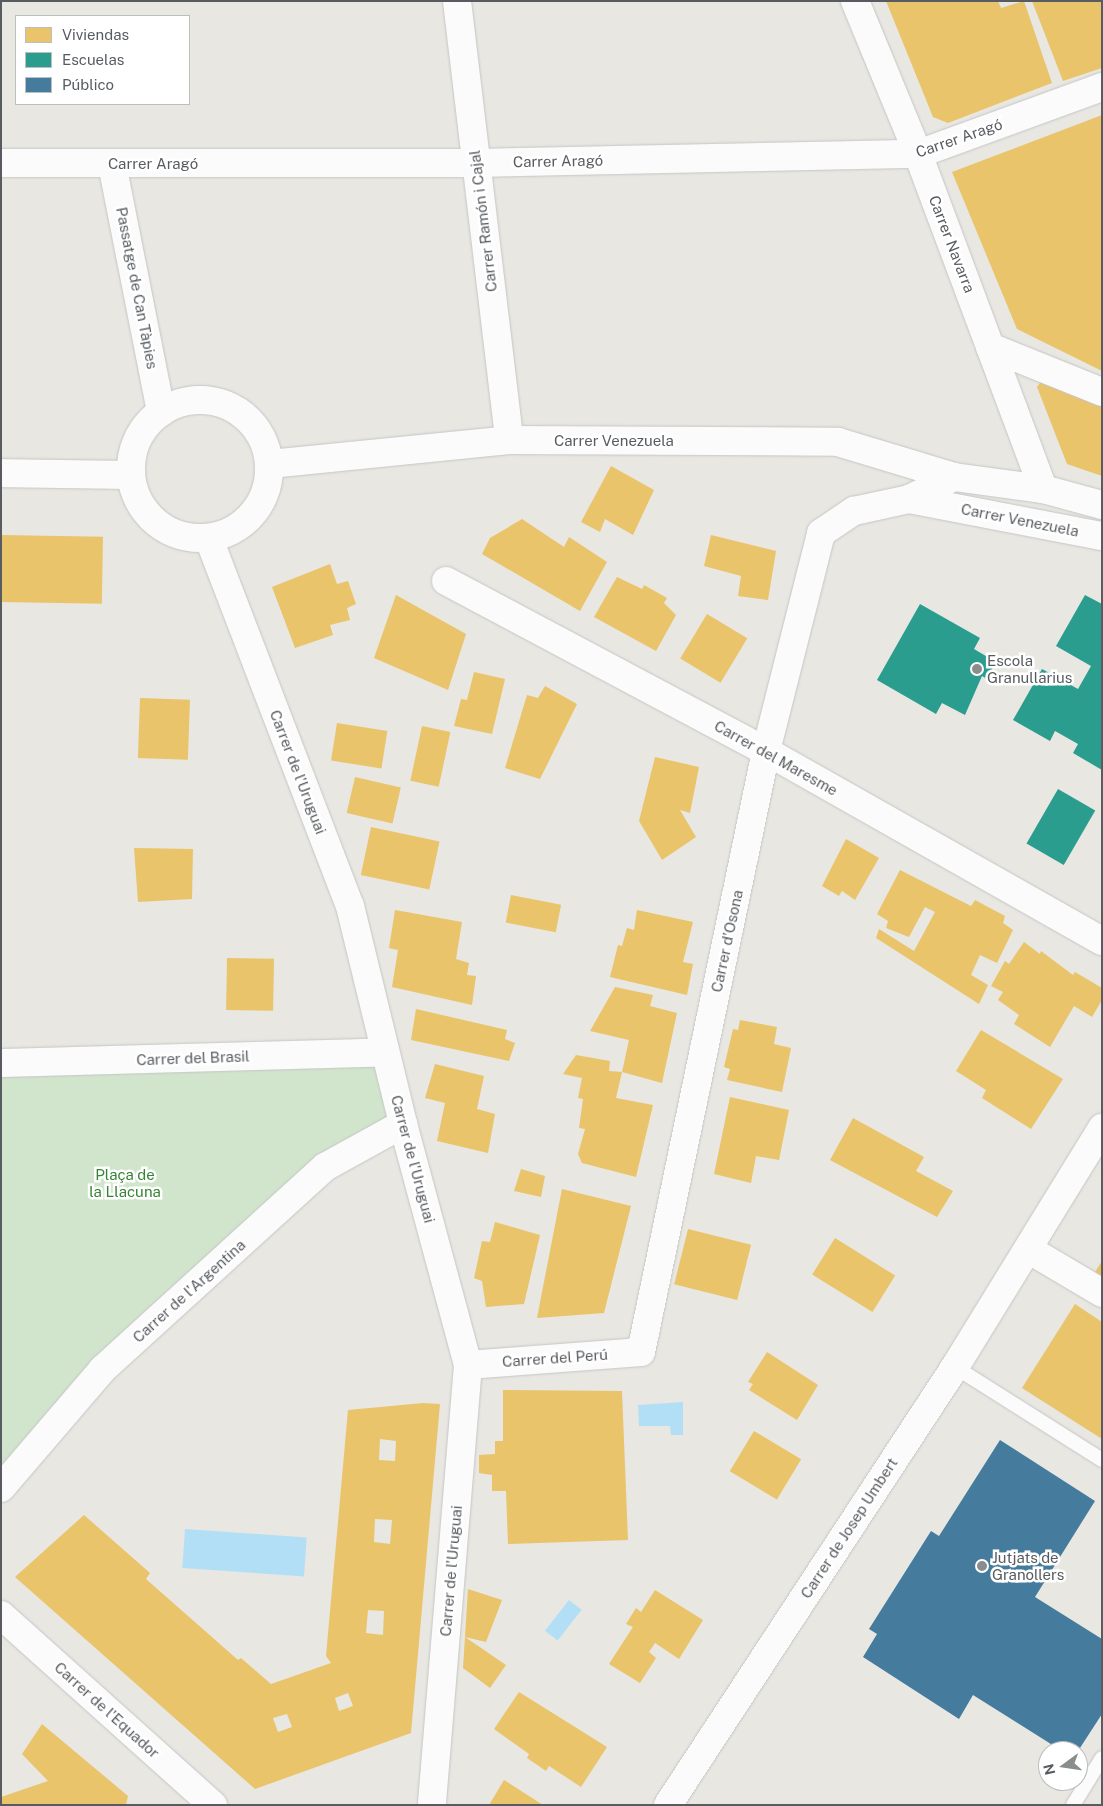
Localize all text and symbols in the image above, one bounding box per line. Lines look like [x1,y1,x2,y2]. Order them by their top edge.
legend [15,15,190,105]
text: Viviendas [62,26,129,43]
text: Escuelas [62,51,124,68]
text: Público [62,76,114,93]
street label: Carrer Aragó [913,115,1005,161]
street label: Carrer Ramón i Cajal [465,149,501,293]
street label: Carrer Aragó [513,151,603,171]
street label: Carrer Aragó [108,155,198,173]
street label: Carrer Navarra [925,193,979,295]
street label: Passatge de Can Tàpies [112,205,162,371]
street label: Carrer Venezuela [554,432,674,450]
street label: Carrer Venezuela [959,500,1081,540]
place label: Escola Granullarius [987,651,1072,686]
marker: Escola Granullarius [971,663,983,675]
street label: Carrer de l'Uruguai [266,707,330,837]
street label: Carrer del Maresme [711,717,841,799]
street label: Carrer d'Osona [707,888,747,994]
street label: Carrer del Brasil [136,1047,250,1069]
street label: Carrer de l'Uruguai [387,1093,439,1225]
park label: Plaça de la Llacuna [89,1165,161,1200]
street label: Carrer de l'Argentina [129,1236,249,1346]
street label: Carrer del Perú [501,1345,609,1371]
street label: Carrer de Josep Umbert [797,1454,901,1602]
street label: Carrer de l'Uruguai [436,1505,466,1637]
place label: Jutjats de Granollers [992,1548,1064,1583]
marker: Jutjats de Granollers [976,1560,988,1572]
street label: Carrer de l'Equador [51,1658,163,1762]
north arrow [1038,1741,1088,1791]
text: N [1040,1762,1059,1777]

